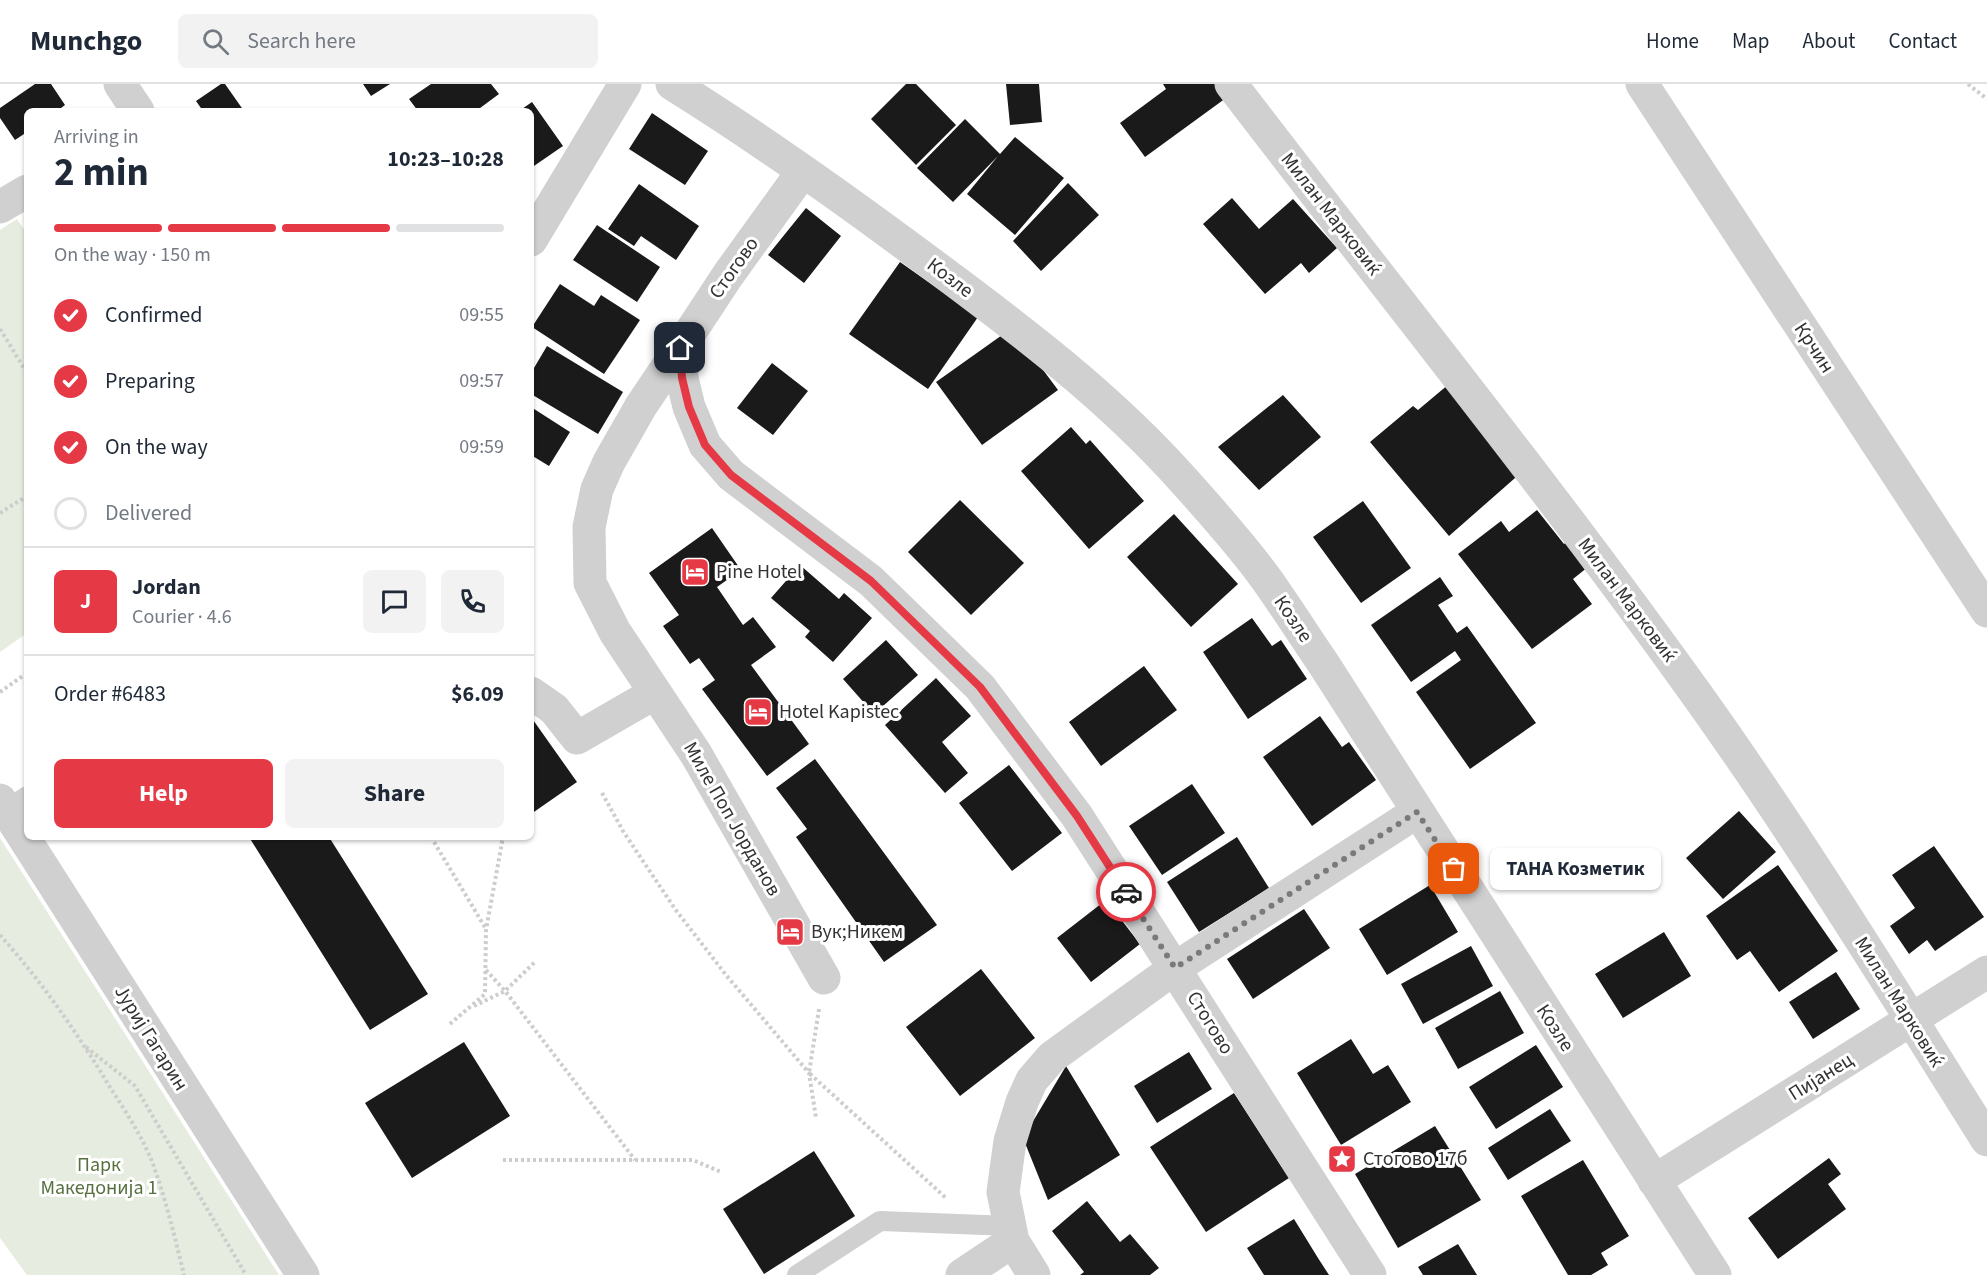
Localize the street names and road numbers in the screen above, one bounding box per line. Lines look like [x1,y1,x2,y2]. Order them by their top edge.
street label: Милан Марковиќ [1274,147,1388,281]
street label: Стогово [702,231,766,305]
street label: Козле [921,251,979,305]
street label: Крчин [1787,317,1841,379]
street label: Милан Марковиќ [1571,532,1683,668]
street label: Козле [1267,590,1319,648]
street label: Миле Поп Јорданов [676,737,788,901]
street label: Милан Марковиќ [1848,931,1950,1073]
street label: Јуриј Гагарин [107,980,195,1096]
street label: Стогово [1180,986,1240,1060]
street label: Козле [1529,999,1581,1057]
street label: Пијанец [1783,1046,1859,1108]

